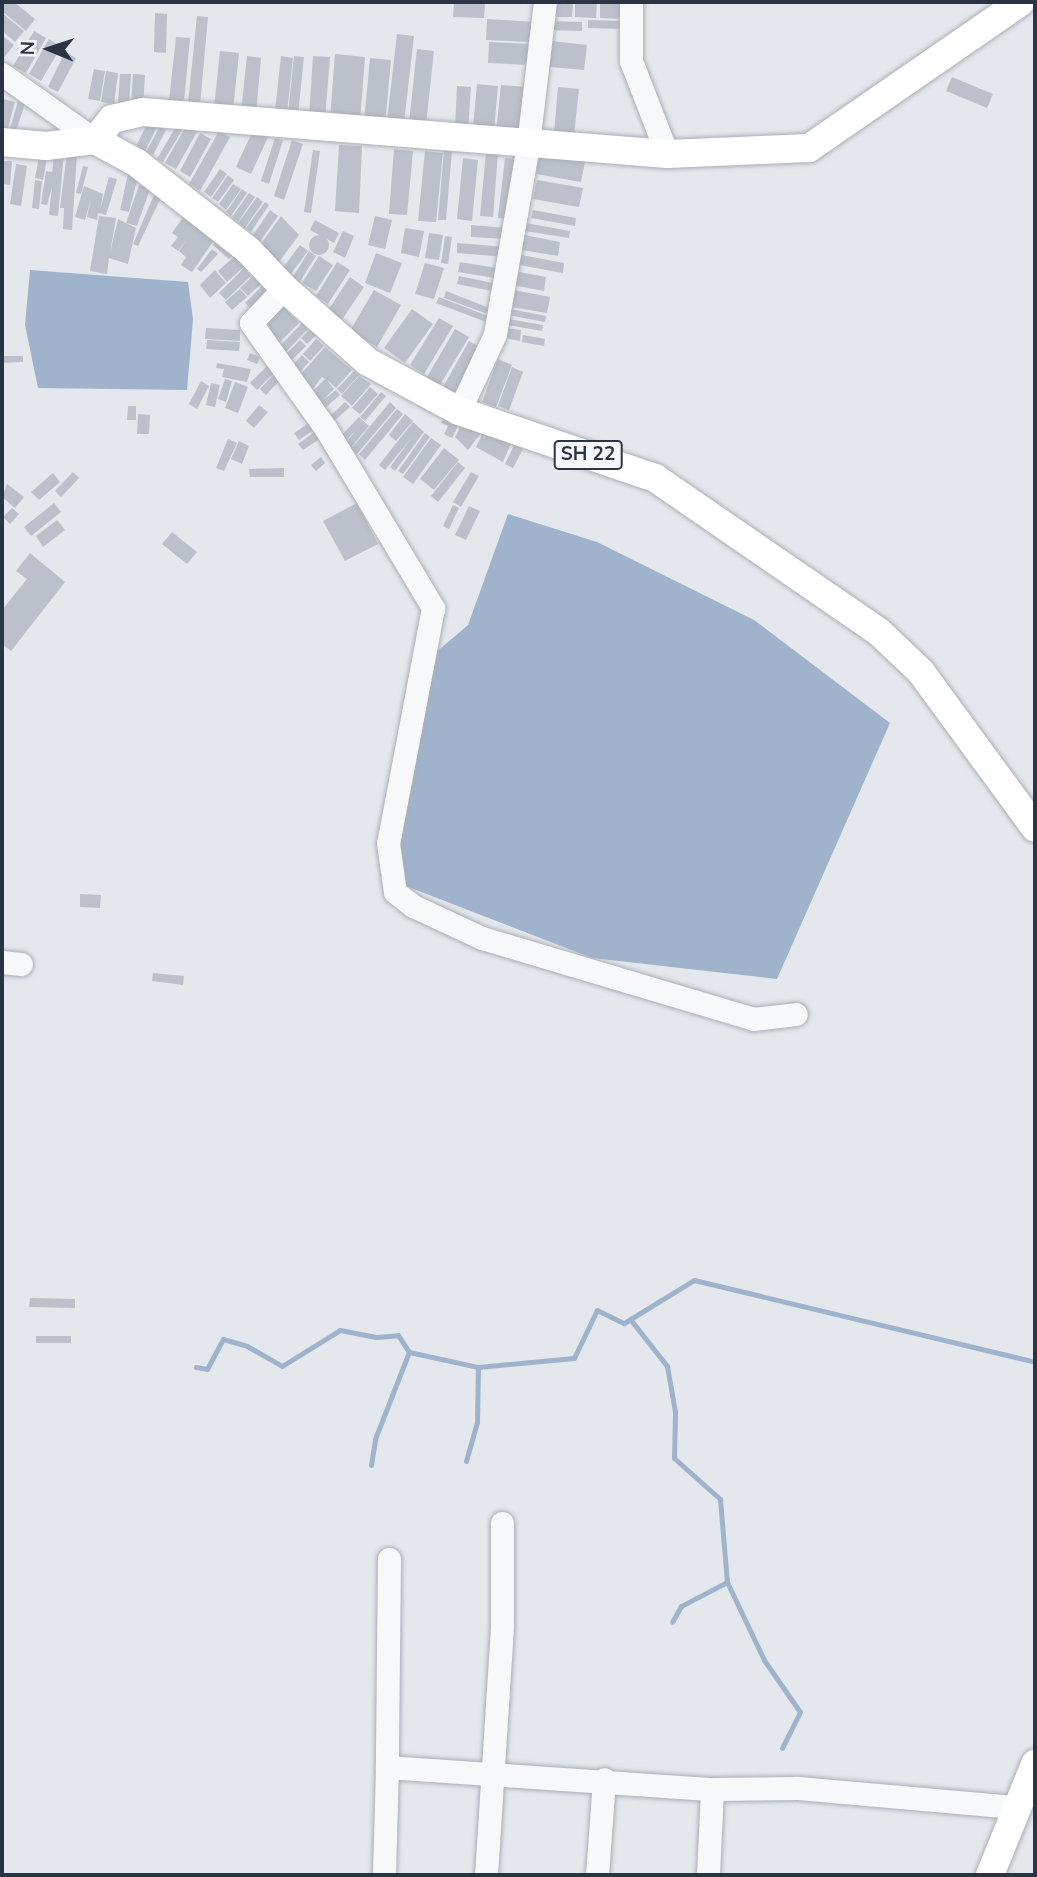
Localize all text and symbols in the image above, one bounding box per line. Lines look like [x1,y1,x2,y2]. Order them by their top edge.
north arrow [14,14,84,84]
text: N [15,41,41,56]
road number: SH 22 [553,440,623,470]

